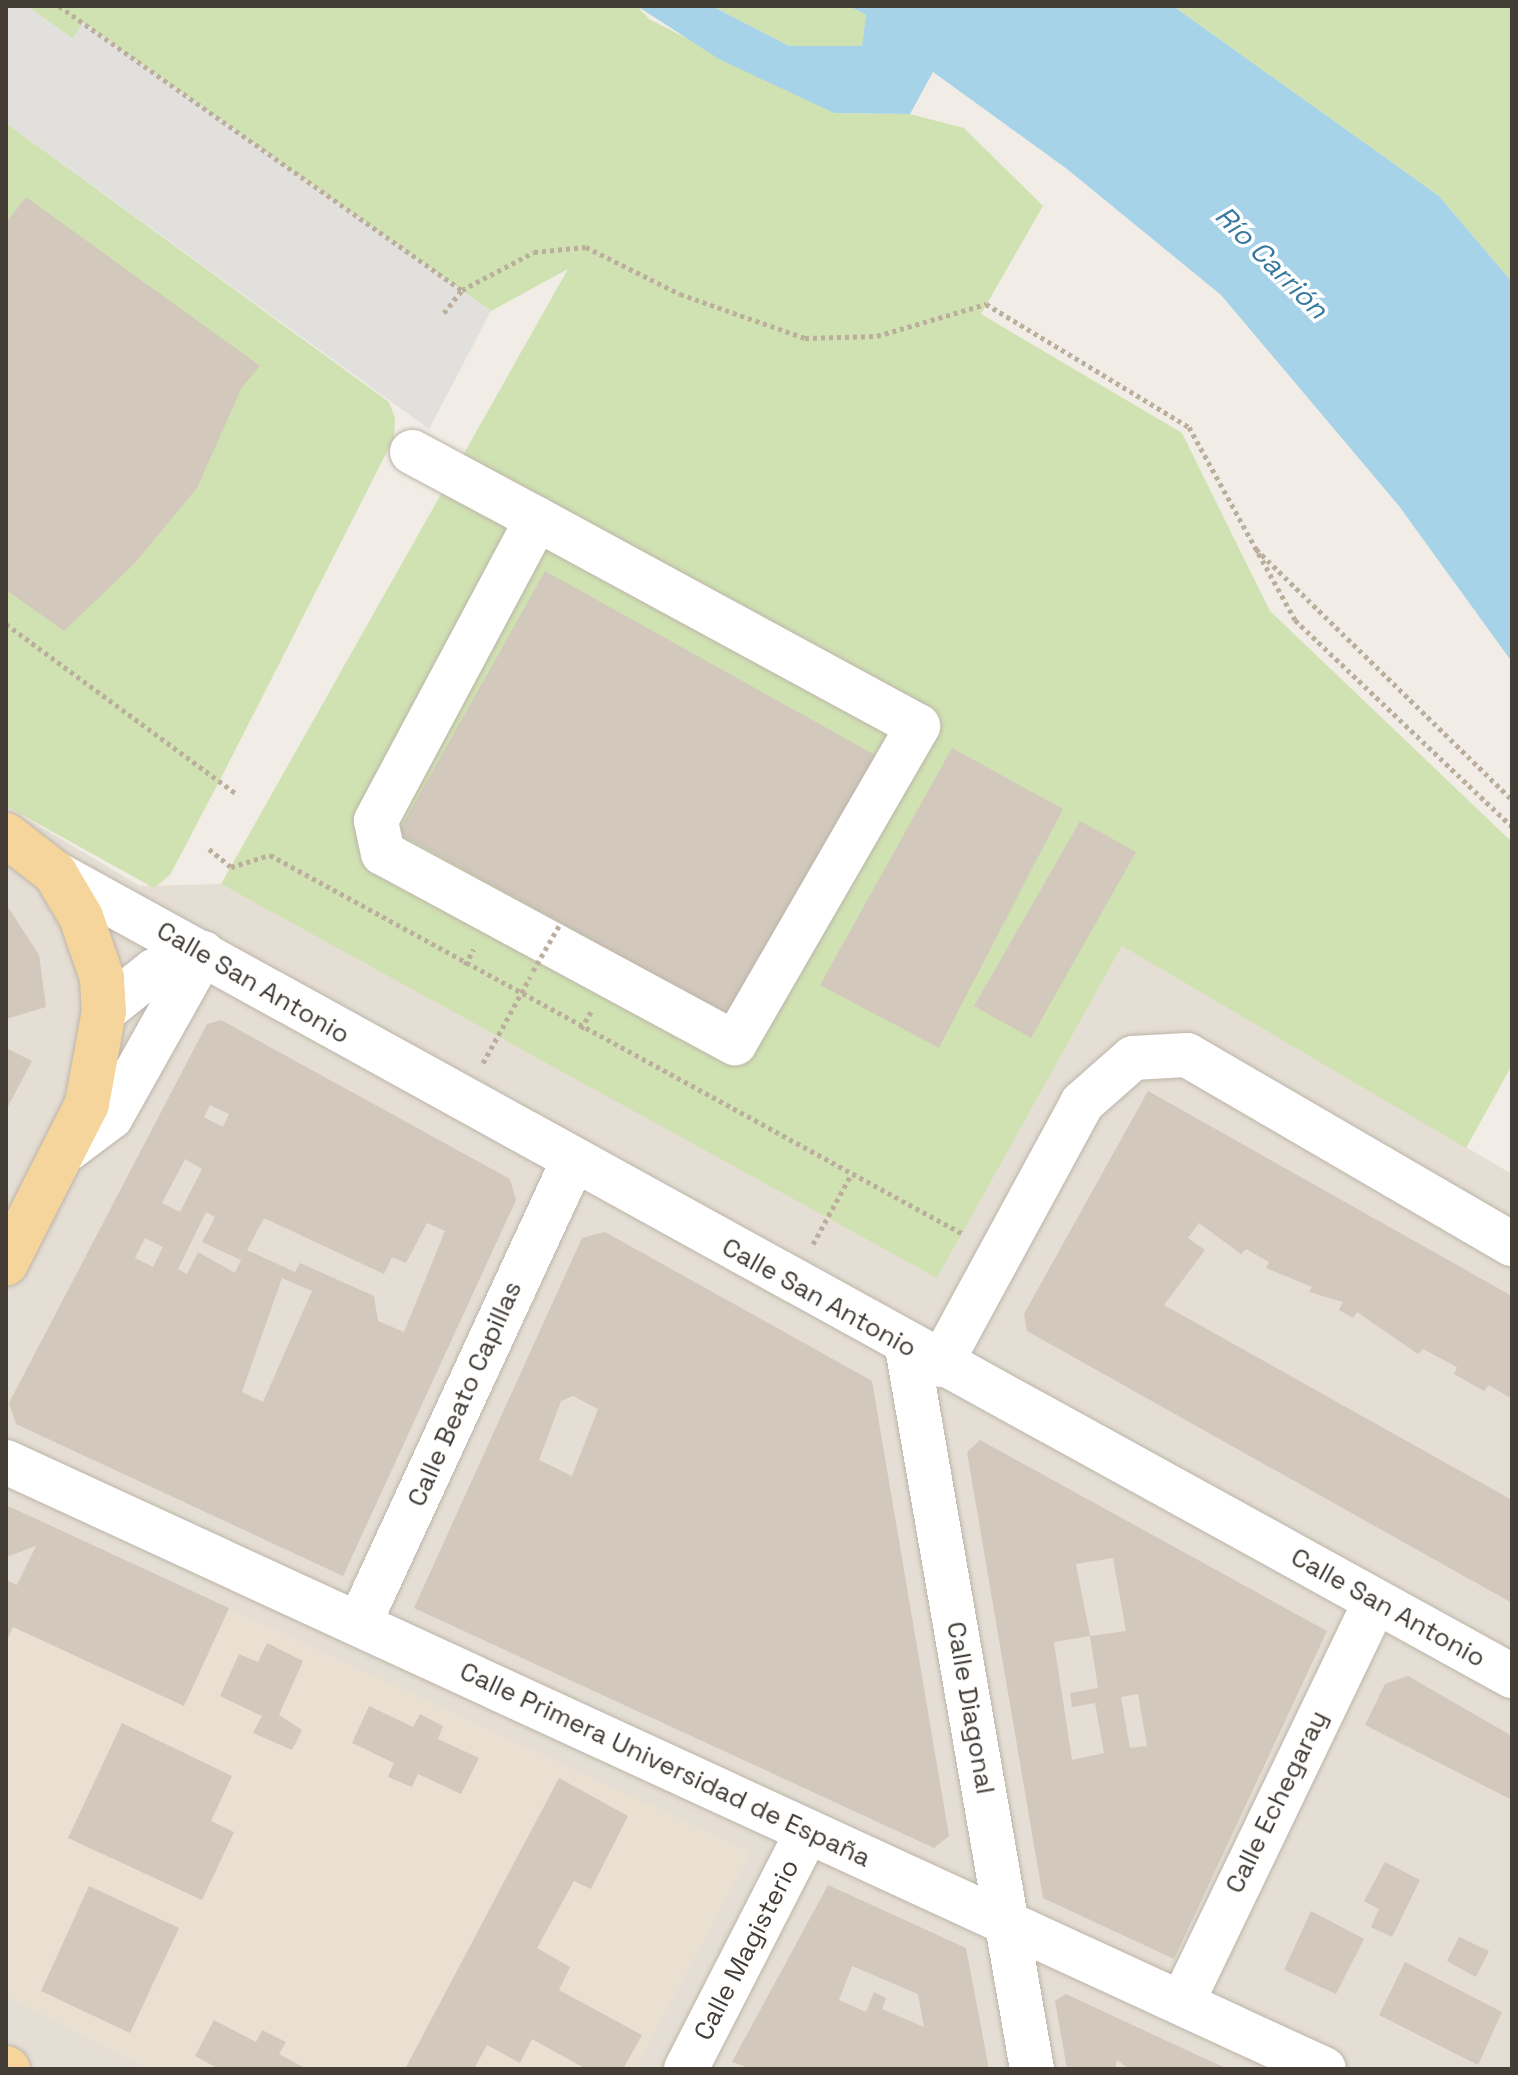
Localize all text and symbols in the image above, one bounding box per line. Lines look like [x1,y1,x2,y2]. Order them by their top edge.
water label: Río Carrión [1209,199,1335,325]
street label: Calle San Antonio [151,915,355,1051]
street label: Calle San Antonio [716,1232,922,1364]
street label: Calle Beato Capillas [401,1276,529,1512]
street label: Calle San Antonio [1285,1542,1491,1674]
street label: Calle Diagonal [939,1619,1001,1797]
street label: Calle Primera Universidad de España [455,1656,875,1874]
street label: Calle Echegaray [1219,1706,1335,1898]
street label: Calle Magisterio [688,1854,806,2046]

